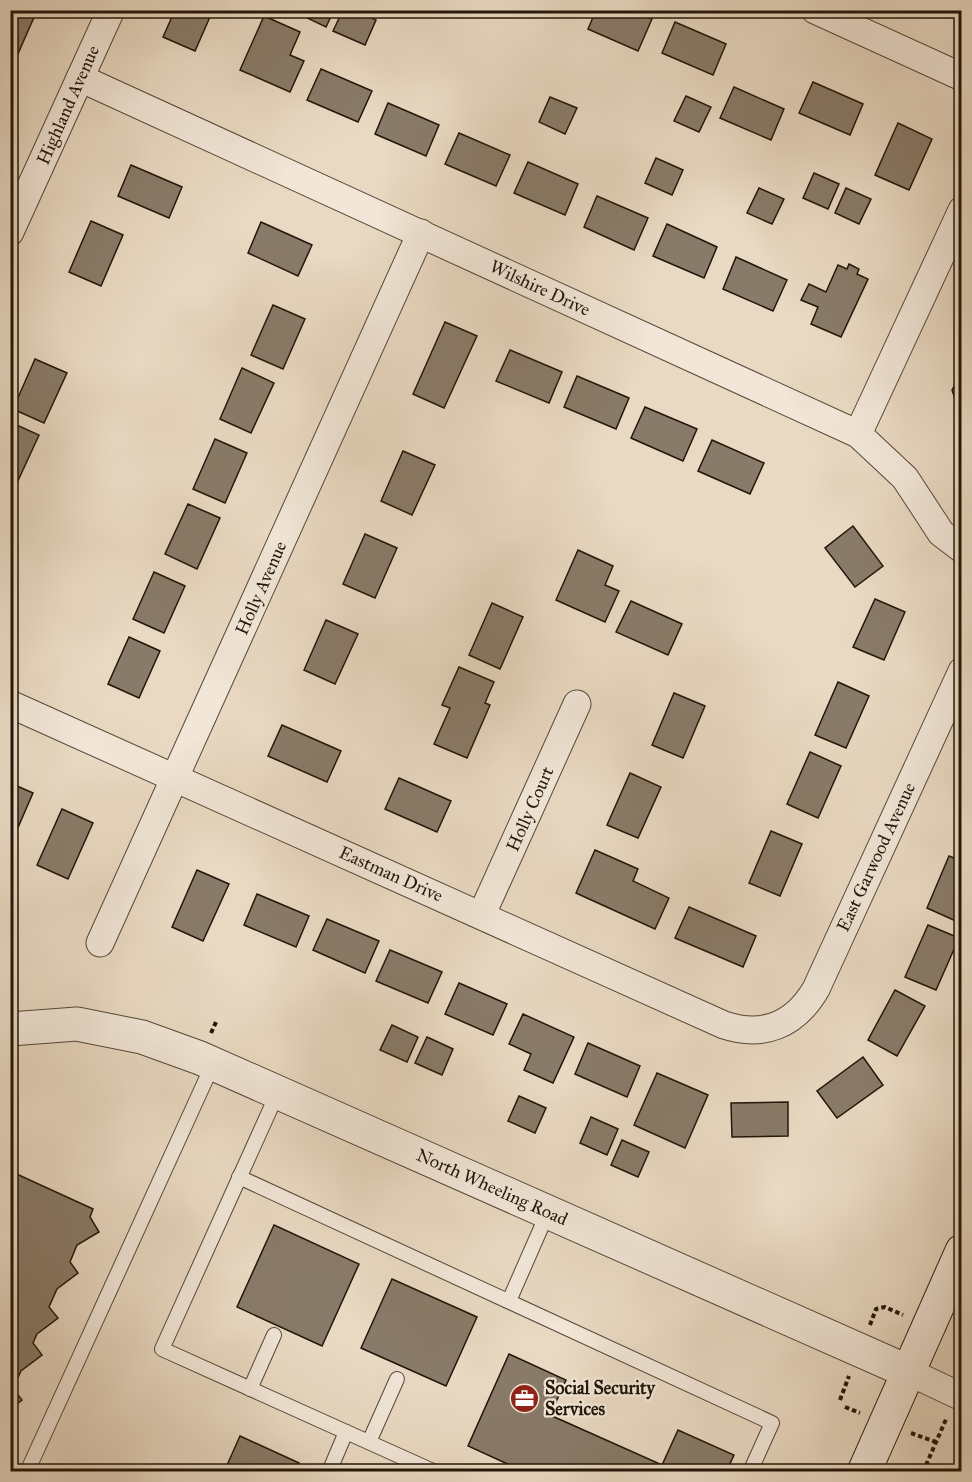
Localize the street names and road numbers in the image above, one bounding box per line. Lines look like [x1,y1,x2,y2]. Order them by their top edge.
street label: Highland Avenue [32,42,105,168]
street label: Wilshire Drive [486,255,594,321]
street label: Holly Avenue [231,538,291,638]
street label: Holly Court [502,763,559,855]
street label: East Garwood Avenue [832,779,920,935]
street label: Eastman Drive [336,841,446,907]
street label: North Wheeling Road [412,1144,571,1231]

